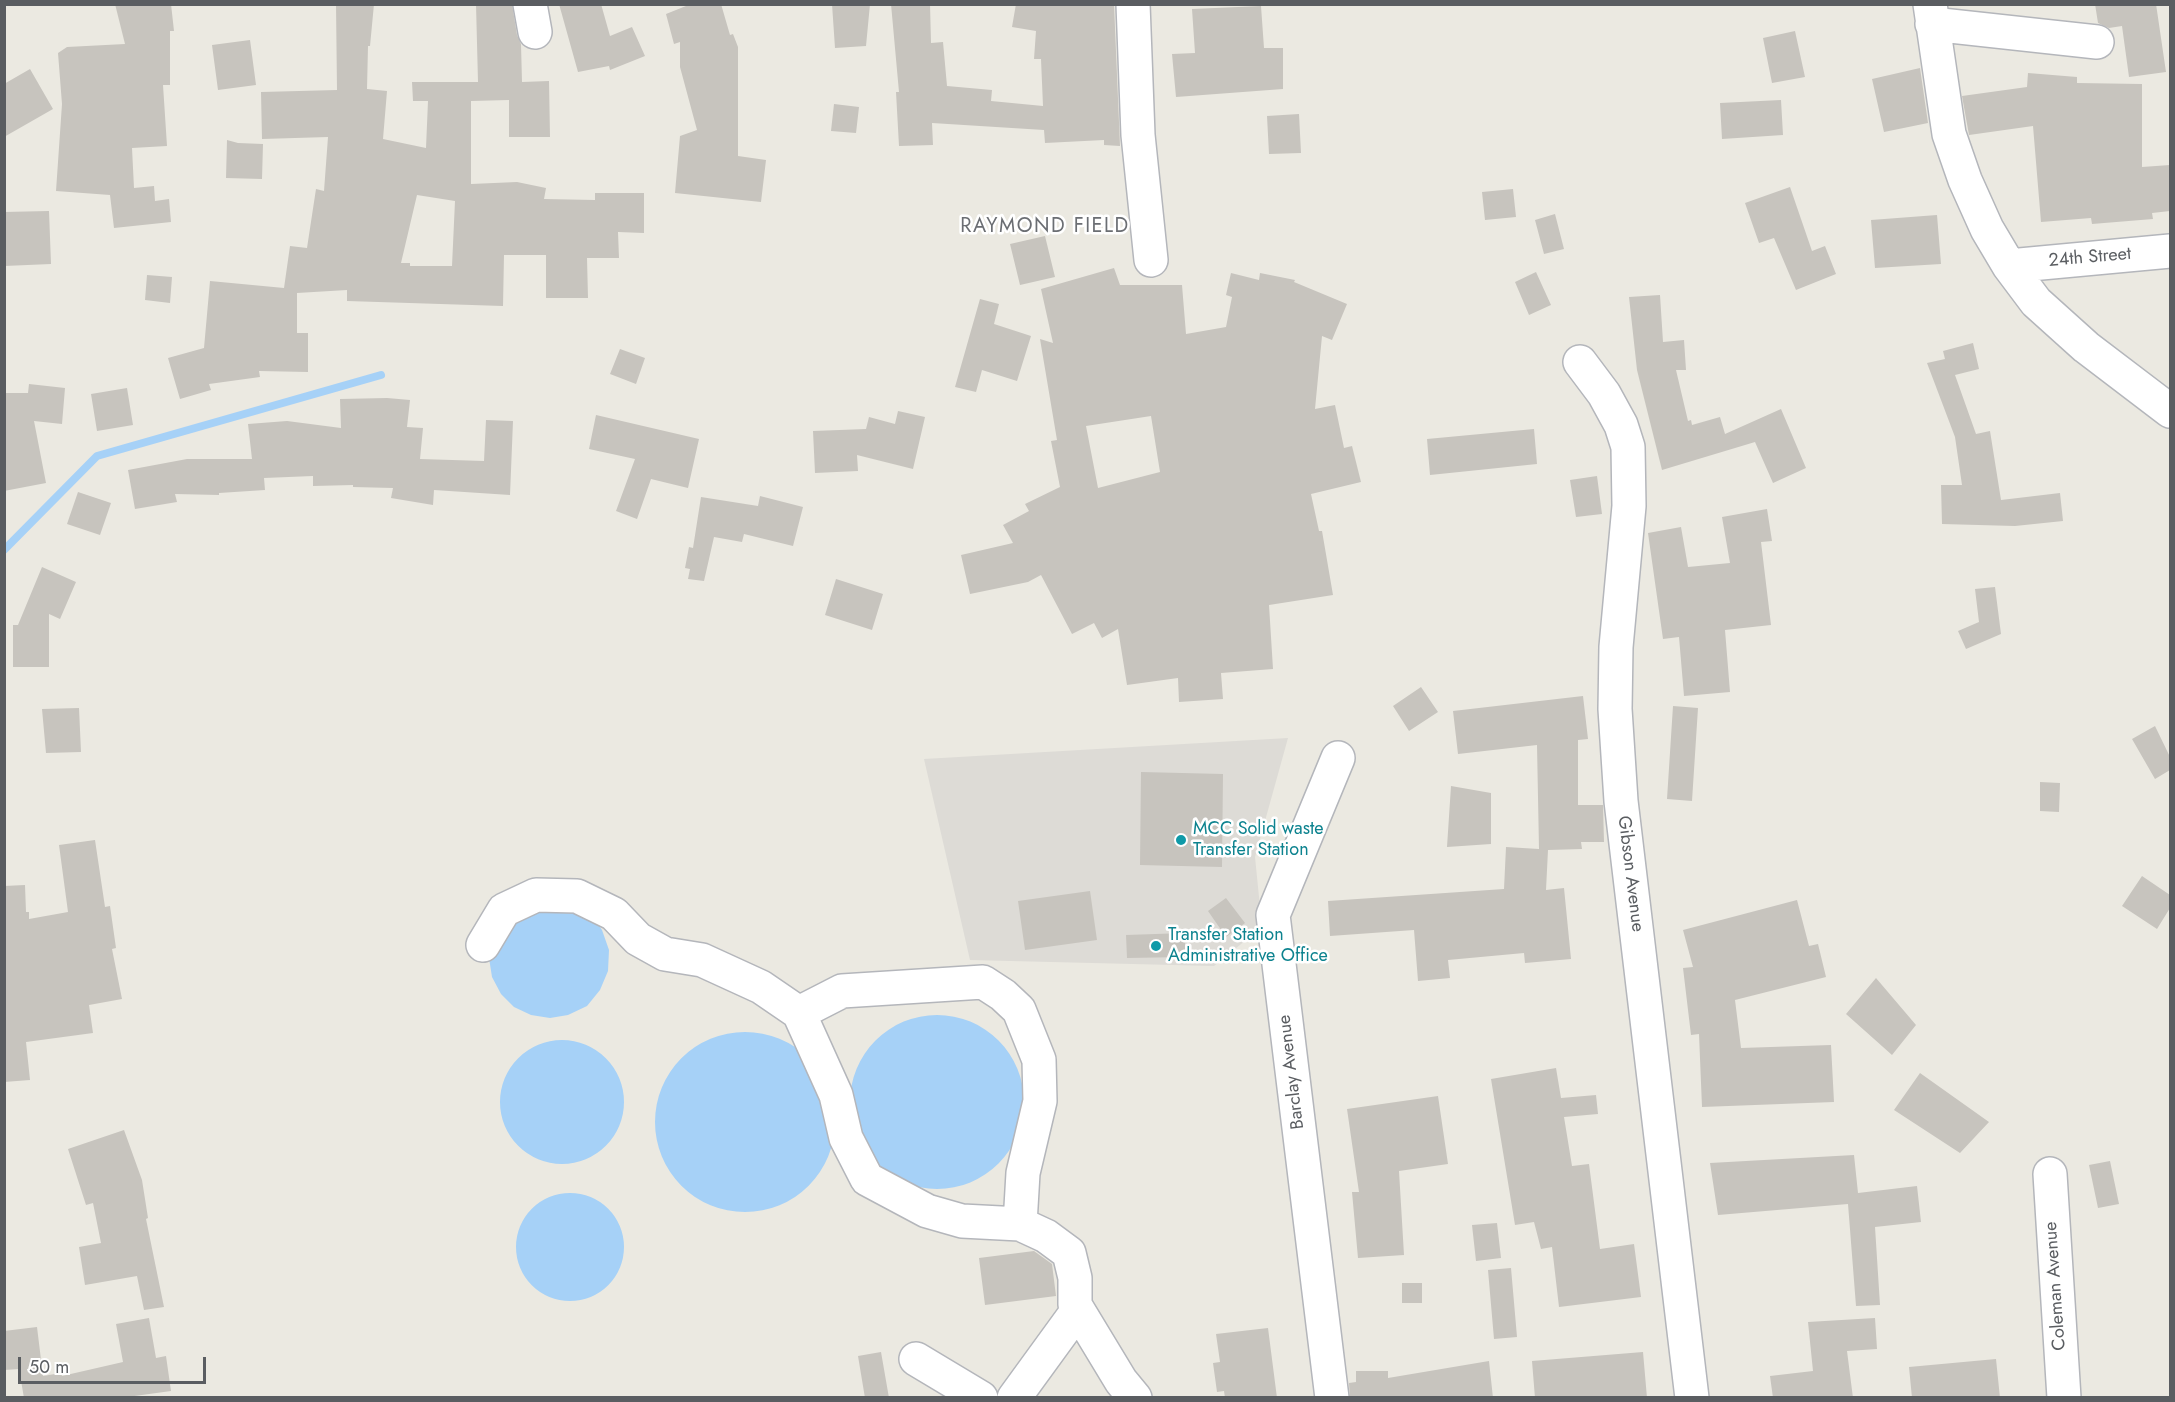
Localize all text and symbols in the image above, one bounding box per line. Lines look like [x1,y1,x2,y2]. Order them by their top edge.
district label: RAYMOND FIELD [960,215,1130,239]
street label: 24th Street [2048,244,2132,272]
street label: Gibson Avenue [1612,815,1648,933]
place label: MCC Solid waste Transfer Station [1193,819,1324,862]
marker: MCC Solid waste Transfer Station [1174,833,1188,847]
place label: Transfer Station Administrative Office [1168,925,1328,968]
marker: Transfer Station Administrative Office [1149,939,1163,953]
street label: Barclay Avenue [1274,1013,1310,1131]
street label: Coleman Avenue [2041,1221,2071,1351]
scale bar [21,1345,208,1383]
text: 50 m [29,1354,69,1380]

